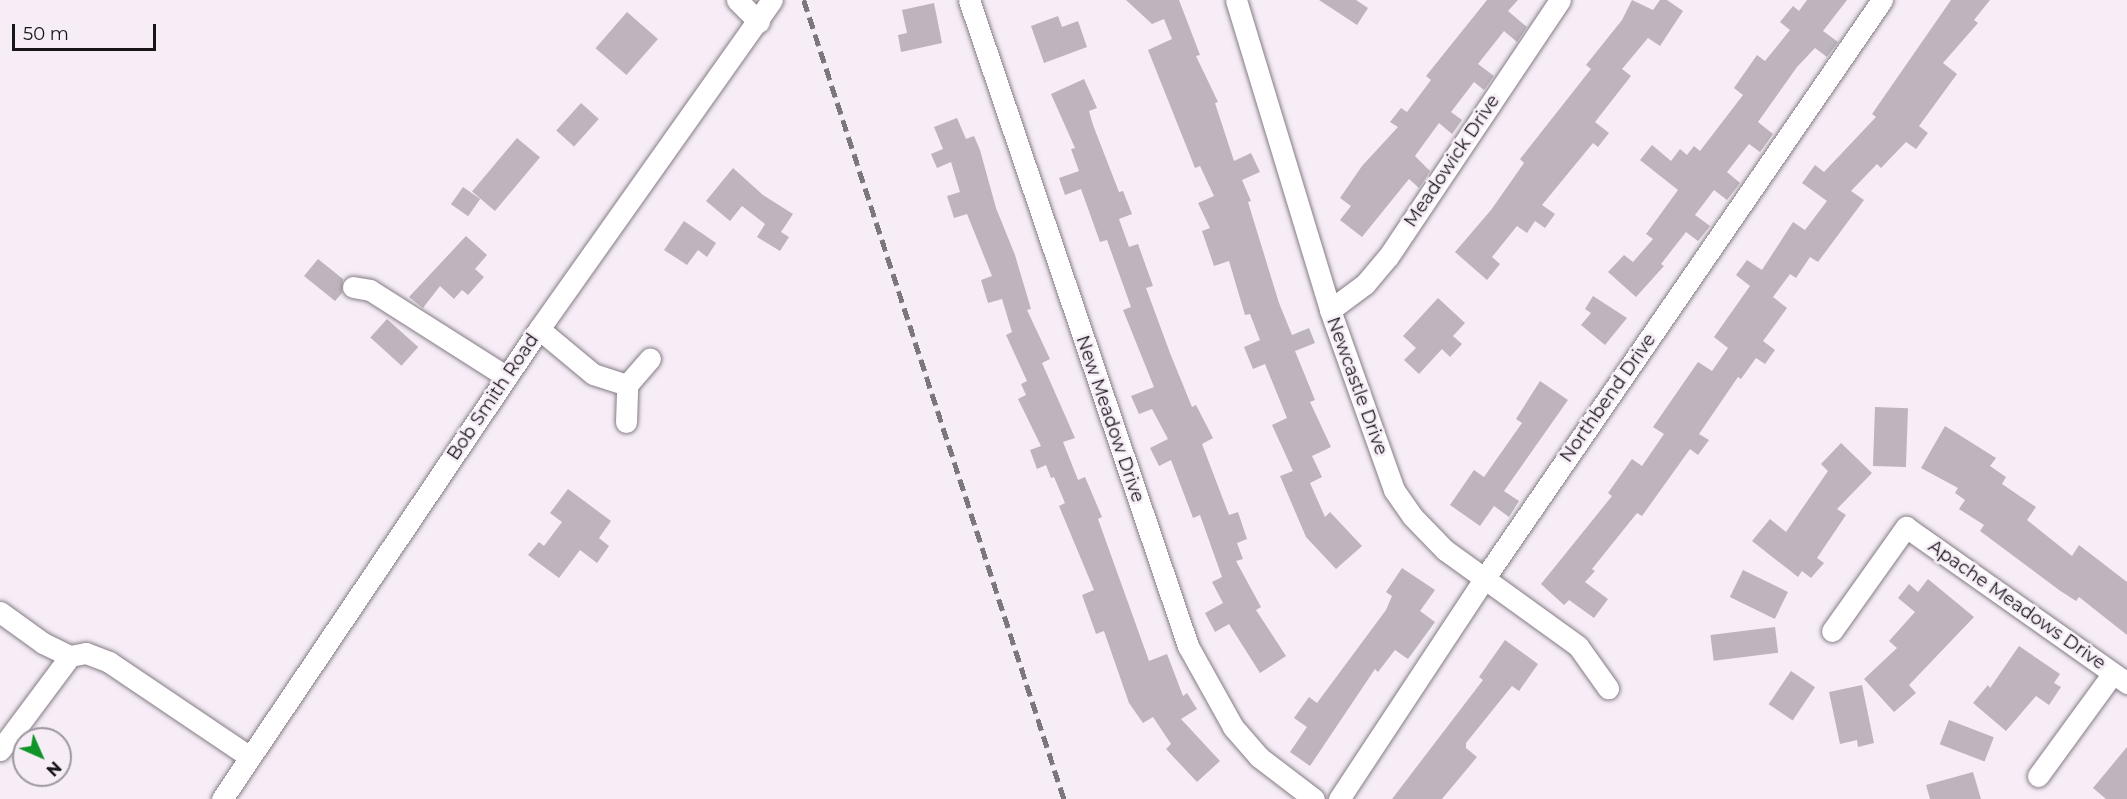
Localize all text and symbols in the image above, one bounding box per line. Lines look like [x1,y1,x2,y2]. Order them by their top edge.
scale bar [15,12,159,50]
text: 50 m [23,23,69,45]
street label: Meadowick Drive [1400,91,1504,231]
street label: Newcastle Drive [1322,314,1392,458]
street label: Northbend Drive [1556,329,1660,467]
street label: Bob Smith Road [443,330,543,464]
street label: New Meadow Drive [1071,333,1149,505]
street label: Apache Meadows Drive [1924,536,2110,674]
north arrow [12,727,72,787]
text: N [42,757,65,780]

